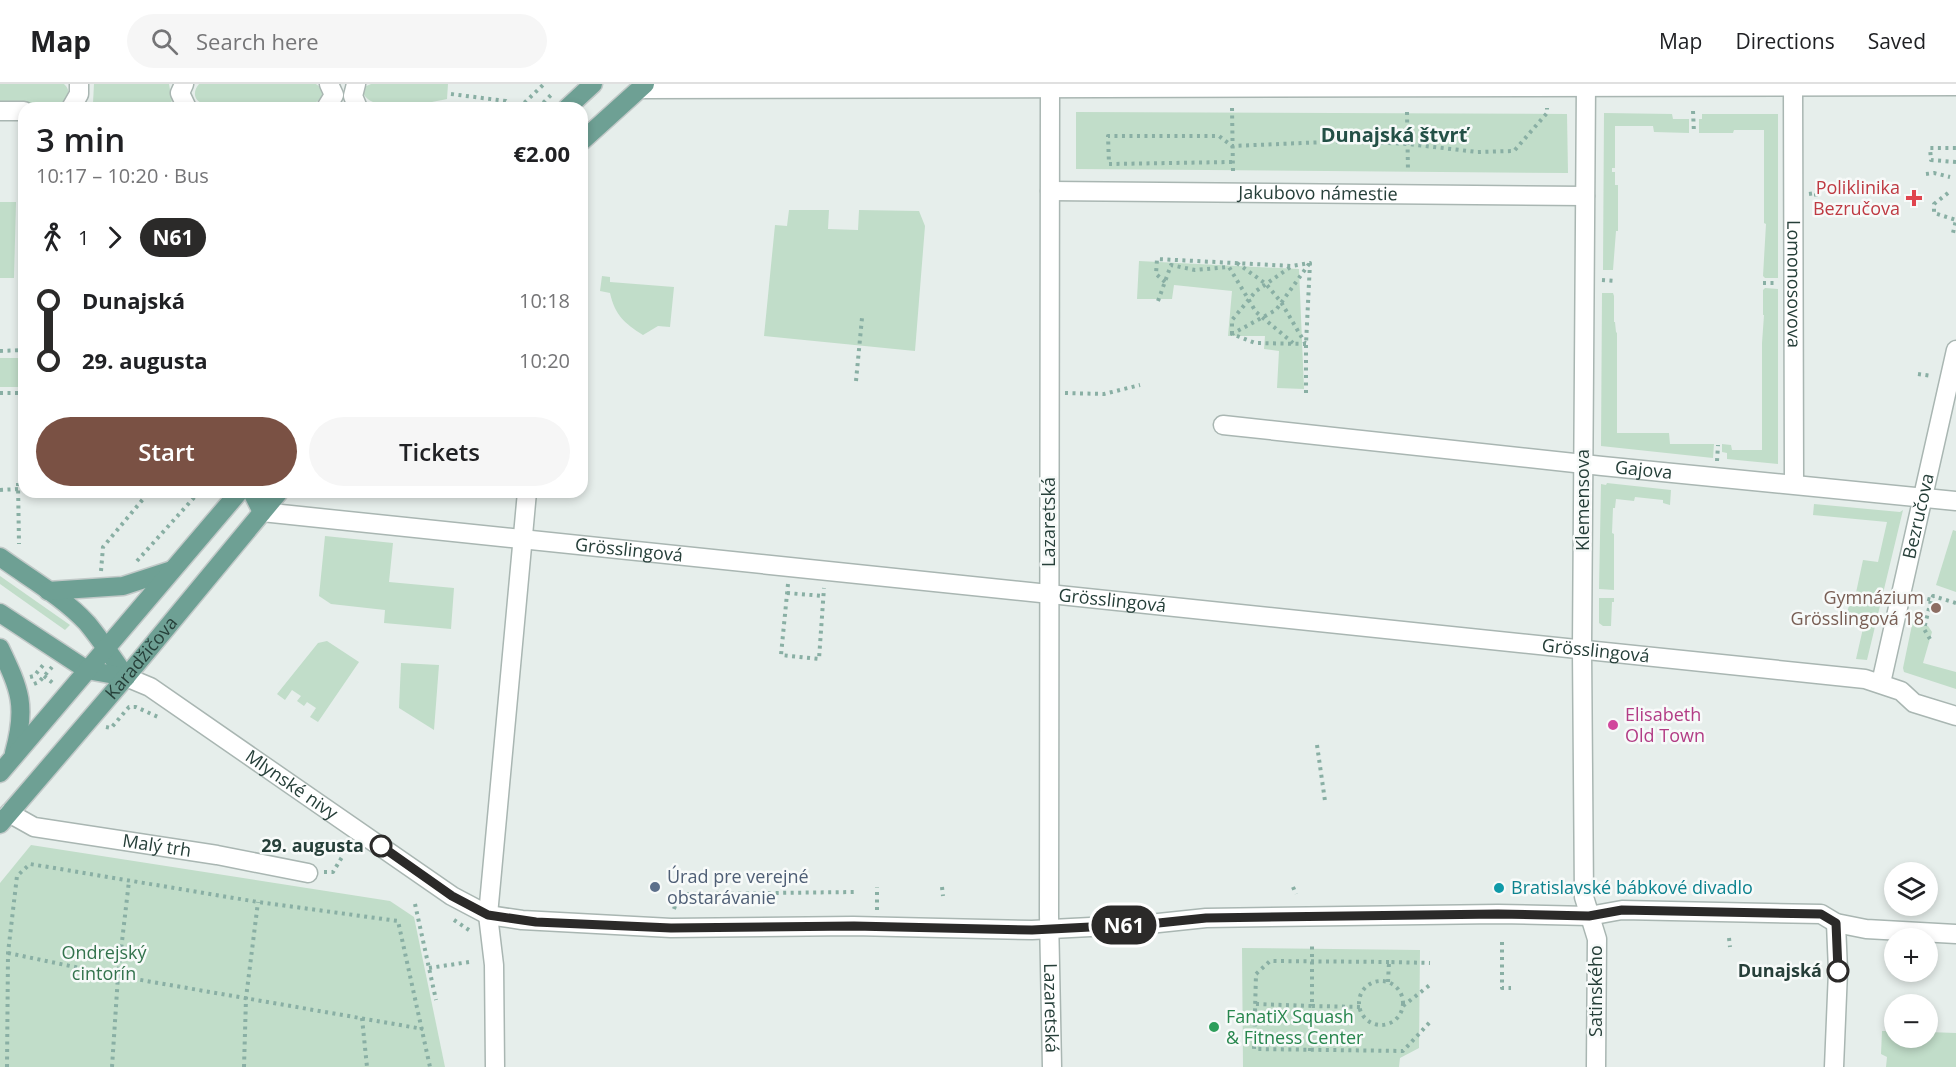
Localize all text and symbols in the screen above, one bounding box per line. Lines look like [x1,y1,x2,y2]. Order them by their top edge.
search box [127,14,547,68]
text: Map [30,22,91,60]
icon: search [148,25,181,58]
text: Search here [196,26,319,56]
text: Map [1659,27,1702,55]
text: Directions [1735,27,1835,55]
text: Saved [1868,27,1926,55]
text: 3 min [36,117,125,162]
district label: Dunajská štvrť [1321,121,1471,148]
text: €2.00 [513,138,570,168]
text: 10:17 – 10:20 · Bus [36,162,209,189]
place label: Poliklinika Bezručova [1813,175,1900,220]
street label: Jakubovo námestie [1236,180,1398,205]
marker: Poliklinika Bezručova [1905,189,1923,207]
street label: Lomonosovova [1782,220,1807,348]
icon: walk [36,221,69,254]
icon: forward [98,221,131,254]
text: N61 [152,223,194,251]
text: 1 [78,224,89,251]
text: Dunajská [82,285,185,315]
text: 10:18 [519,287,570,314]
text: 29. augusta [82,345,208,375]
text: 10:20 [519,347,570,374]
button: Start [36,417,297,486]
button: Tickets [309,417,570,486]
street label: Klemensova [1570,449,1594,551]
street label: Gajova [1614,454,1673,484]
street label: Bezručova [1896,471,1939,561]
street label: Lazaretská [1036,477,1060,567]
street label: Grösslingová [574,532,684,567]
street label: Grösslingová [1057,582,1168,617]
place label: Gymnázium Grösslingová 18 [1791,585,1924,630]
marker: Gymnázium Grösslingová 18 [1929,601,1943,615]
street label: Karadžičova [99,611,182,704]
street label: Grösslingová [1541,632,1651,667]
place label: Elisabeth Old Town [1625,702,1705,747]
marker: Elisabeth Old Town [1606,718,1620,732]
street label: Mlynské nivy [241,744,344,825]
street label: Malý trh [121,828,193,862]
place label: 29. augusta [261,833,364,857]
marker: 29. augusta [370,835,392,857]
map controls [1884,862,1938,1048]
button: layers [1884,862,1938,916]
place label: Úrad pre verejné obstarávanie [667,864,809,909]
place label: Bratislavské bábkové divadlo [1511,875,1753,899]
marker: Úrad pre verejné obstarávanie [648,880,662,894]
marker: Bratislavské bábkové divadlo [1492,881,1506,895]
line badge: N61 [1090,906,1158,944]
text: N61 [1103,911,1145,939]
button: + [1884,928,1938,982]
park label: Ondrejský cintorín [61,940,148,985]
street label: Satinského [1583,945,1607,1037]
place label: Dunajská [1738,958,1822,982]
marker: Dunajská [1827,960,1849,982]
street label: Lazaretská [1039,963,1065,1053]
button: − [1884,994,1938,1048]
place label: FanatiX Squash & Fitness Center [1226,1004,1364,1049]
marker: FanatiX Squash & Fitness Center [1207,1020,1221,1034]

